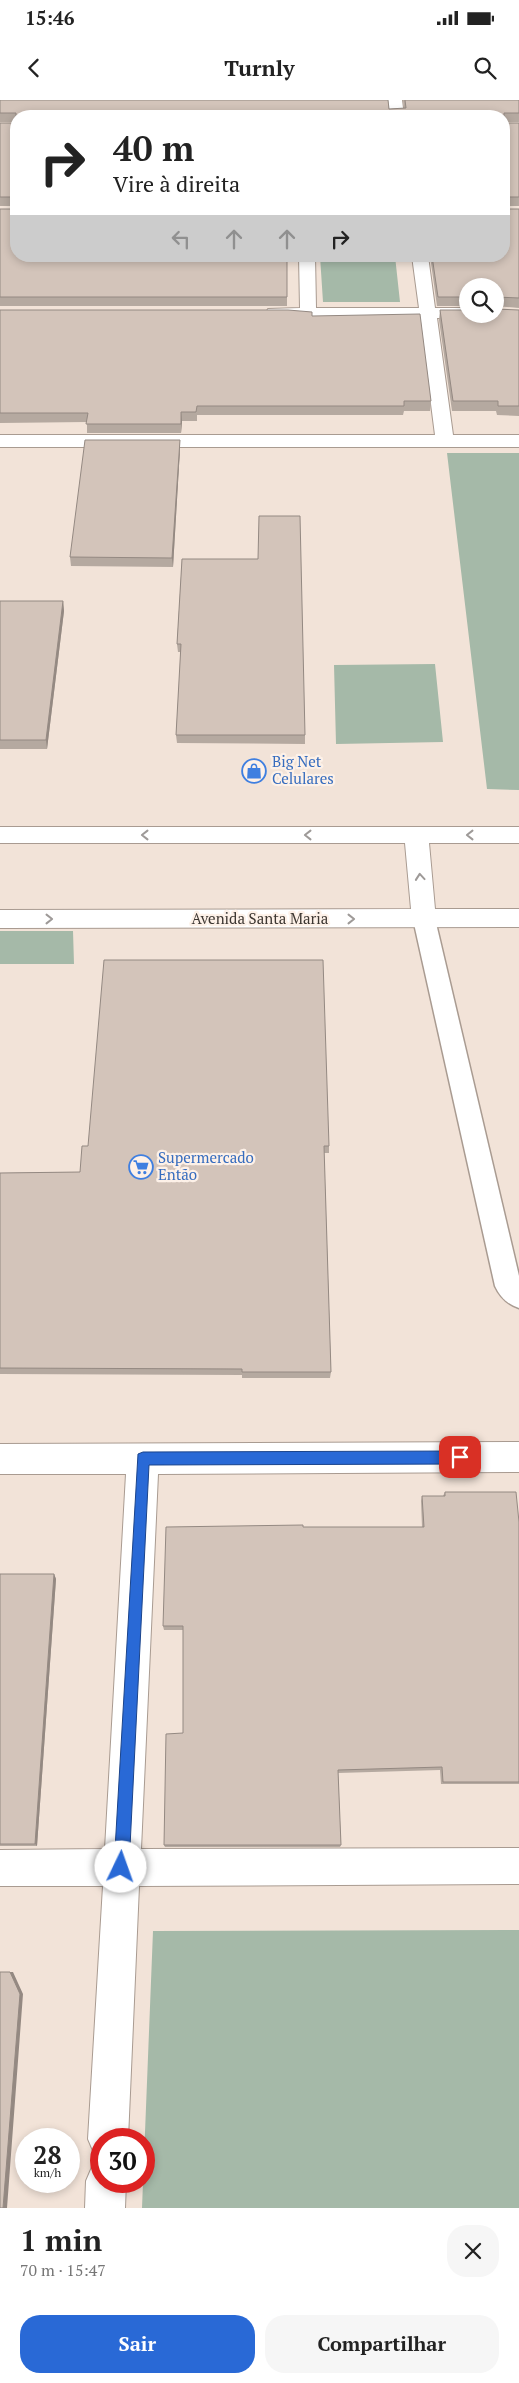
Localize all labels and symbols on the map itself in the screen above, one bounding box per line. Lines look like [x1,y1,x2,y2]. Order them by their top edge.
place label: Big Net Celulares [272,751,334,788]
shop icon: Big Net Celulares [241,758,267,784]
one-way arrow [141,830,148,840]
one-way arrow [303,830,311,840]
one-way arrow [466,830,474,840]
one-way arrow [415,873,426,881]
street label: Avenida Santa Maria [192,908,329,928]
one-way arrow [45,914,53,924]
one-way arrow [348,914,355,924]
place label: Supermercado Então [158,1147,254,1184]
supermarket icon: Supermercado Então [128,1154,154,1180]
pin [439,1436,481,1478]
position arrow [94,1840,146,1892]
speed limit sign: 30 [90,2128,155,2193]

